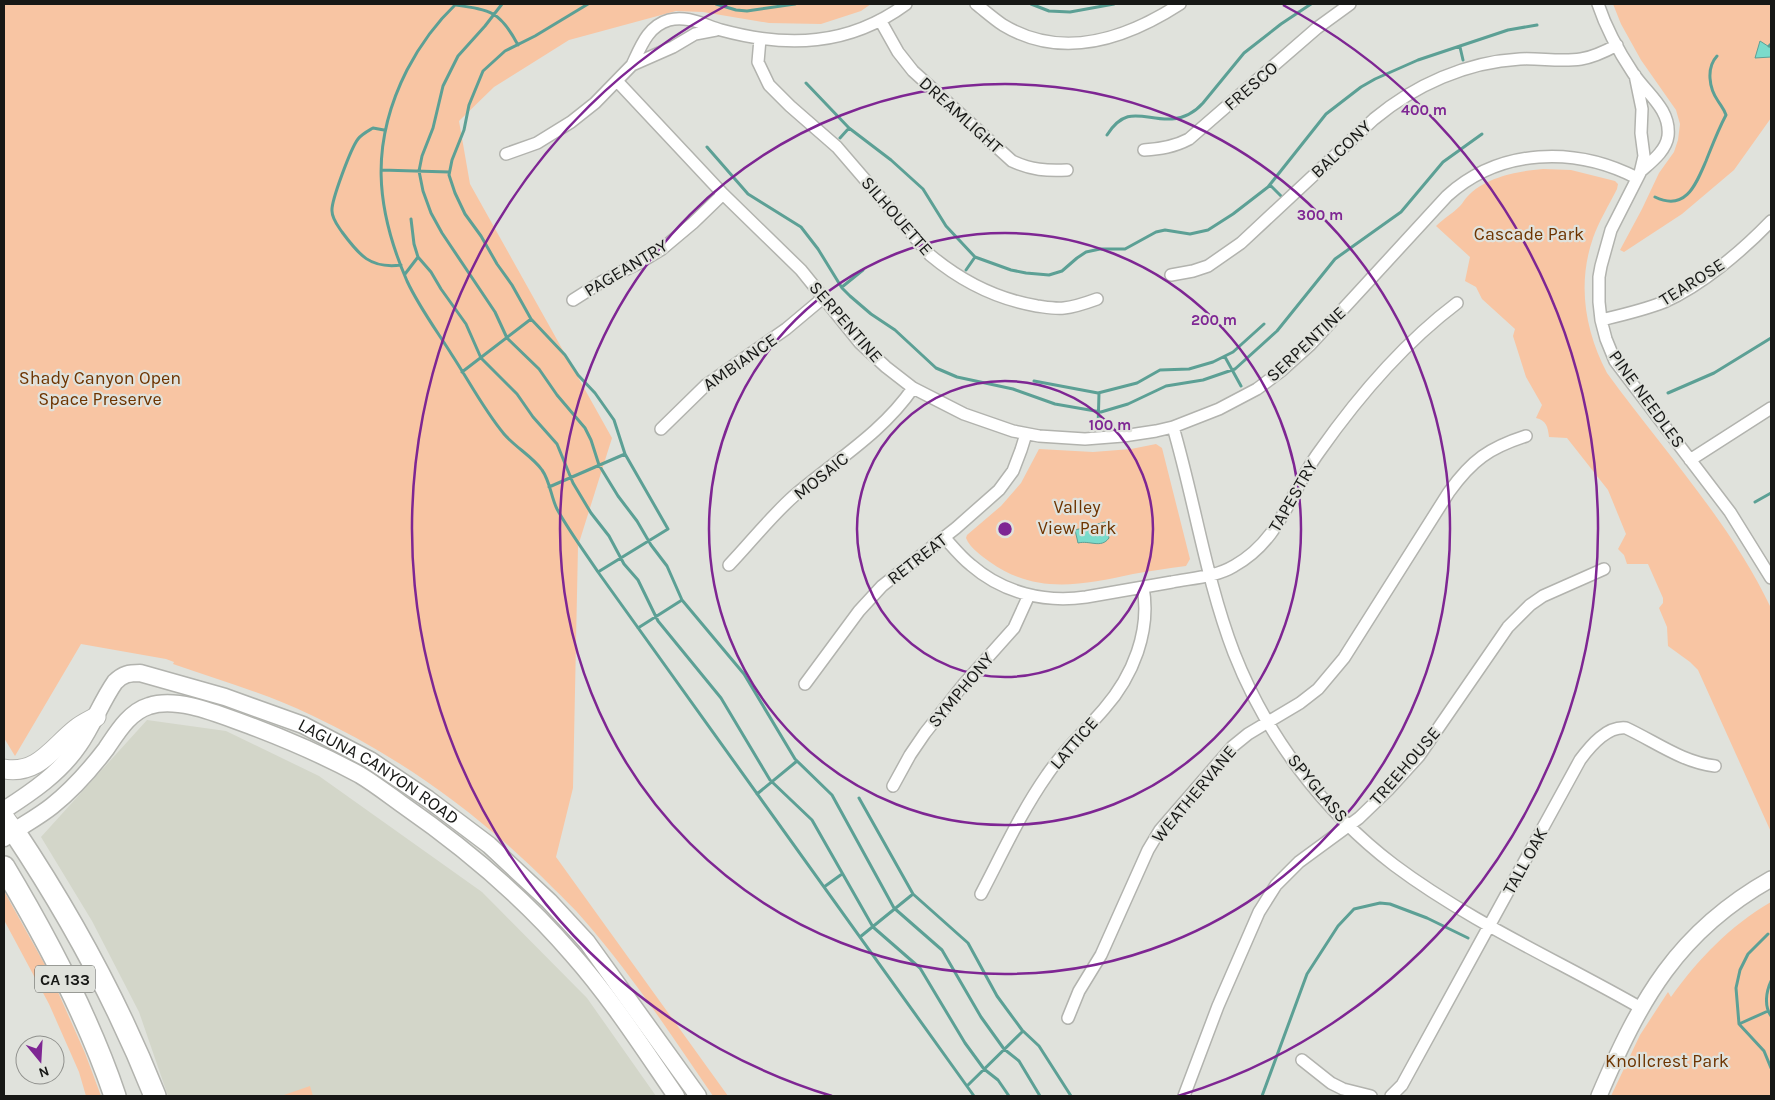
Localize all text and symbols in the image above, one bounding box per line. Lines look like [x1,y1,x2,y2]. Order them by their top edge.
street label: FRESCO [1220,57,1282,115]
street label: DREAMLIGHT [915,72,1007,158]
text: 400 m [1401,101,1447,119]
street label: BALCONY [1306,115,1376,183]
street label: SILHOUETTE [857,172,937,260]
text: 300 m [1297,206,1343,224]
park label: Cascade Park [1474,223,1584,245]
street label: PAGEANTRY [580,234,672,302]
street label: TEAROSE [1655,253,1729,311]
street label: SERPENTINE [805,277,887,367]
street label: SERPENTINE [1262,302,1350,386]
text: 200 m [1191,311,1237,329]
street label: AMBIANCE [699,328,781,396]
street label: PINE NEEDLES [1604,346,1690,452]
park label: Shady Canyon Open Space Preserve [19,367,181,410]
text: 100 m [1089,416,1131,434]
street label: MOSAIC [789,447,853,505]
street label: TAPESTRY [1264,456,1322,536]
park label: Valley View Park [1038,496,1116,539]
centre of rings [996,520,1014,538]
street label: RETREAT [883,529,951,589]
street label: SYMPHONY [923,648,999,732]
street label: LATTICE [1045,712,1103,774]
street label: LAGUNA CANYON ROAD [294,713,463,829]
street label: TREEHOUSE [1365,722,1445,810]
street label: WEATHERVANE [1147,741,1241,847]
street label: SPYGLASS [1283,749,1353,827]
street label: TALL OAK [1498,824,1552,898]
road number: CA 133 [35,966,95,992]
north arrow [15,1035,65,1085]
park label: Knollcrest Park [1605,1050,1729,1072]
text: N [36,1062,51,1082]

